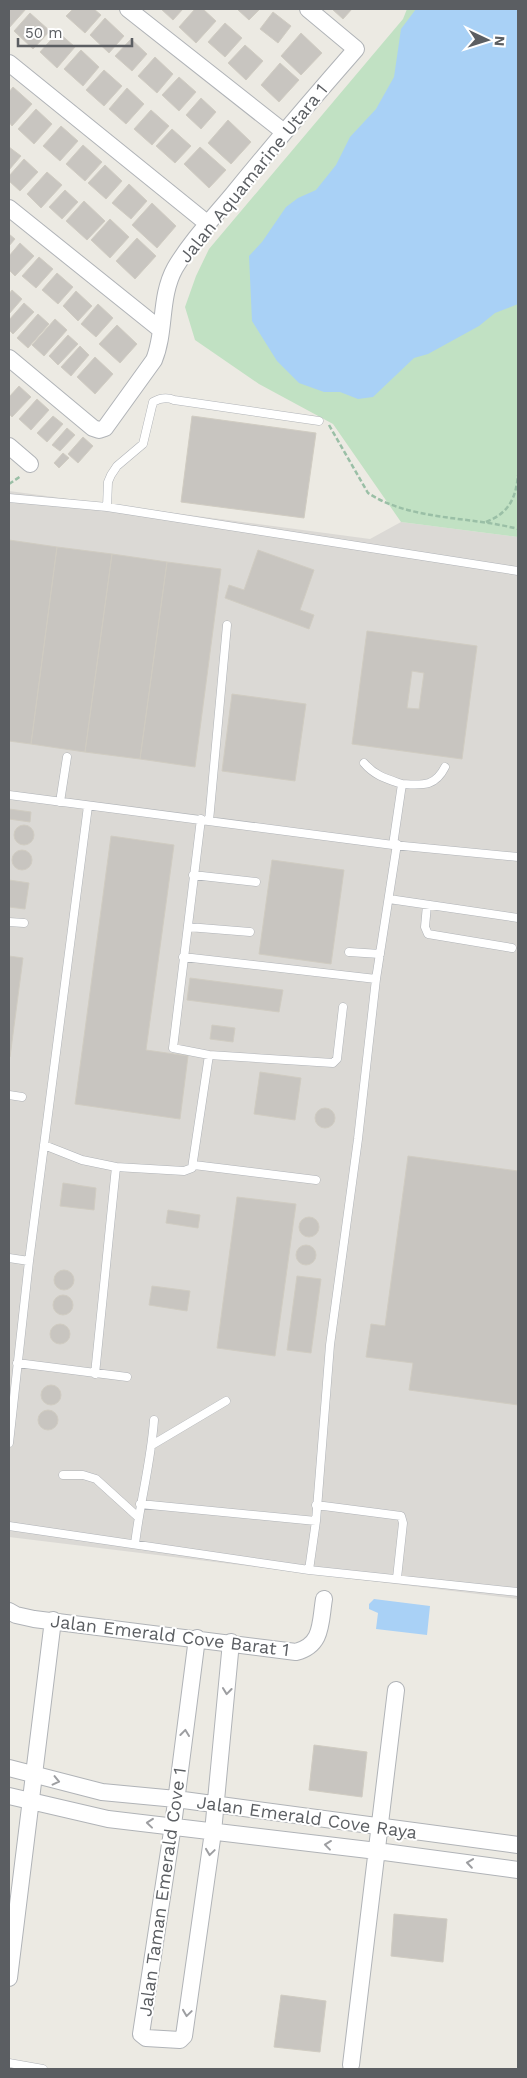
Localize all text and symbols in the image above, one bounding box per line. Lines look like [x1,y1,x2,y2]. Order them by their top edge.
scale bar [18,15,131,47]
north arrow [462,15,512,65]
text: 50 m [25,24,62,42]
text: N [492,35,508,47]
street label: Jalan Aquamarine Utara 1 [174,79,332,267]
street label: Jalan Emerald Cove Barat 1 [49,1610,291,1660]
one-way arrow [222,1687,233,1695]
one-way arrow [179,1729,189,1738]
street label: Jalan Taman Emerald Cove 1 [134,1766,190,2018]
one-way arrow [51,1775,60,1786]
street label: Jalan Emerald Cove Raya [196,1791,418,1843]
one-way arrow [145,1818,153,1829]
one-way arrow [324,1840,332,1851]
one-way arrow [205,1849,216,1857]
one-way arrow [466,1859,474,1869]
one-way arrow [182,2010,193,2018]

